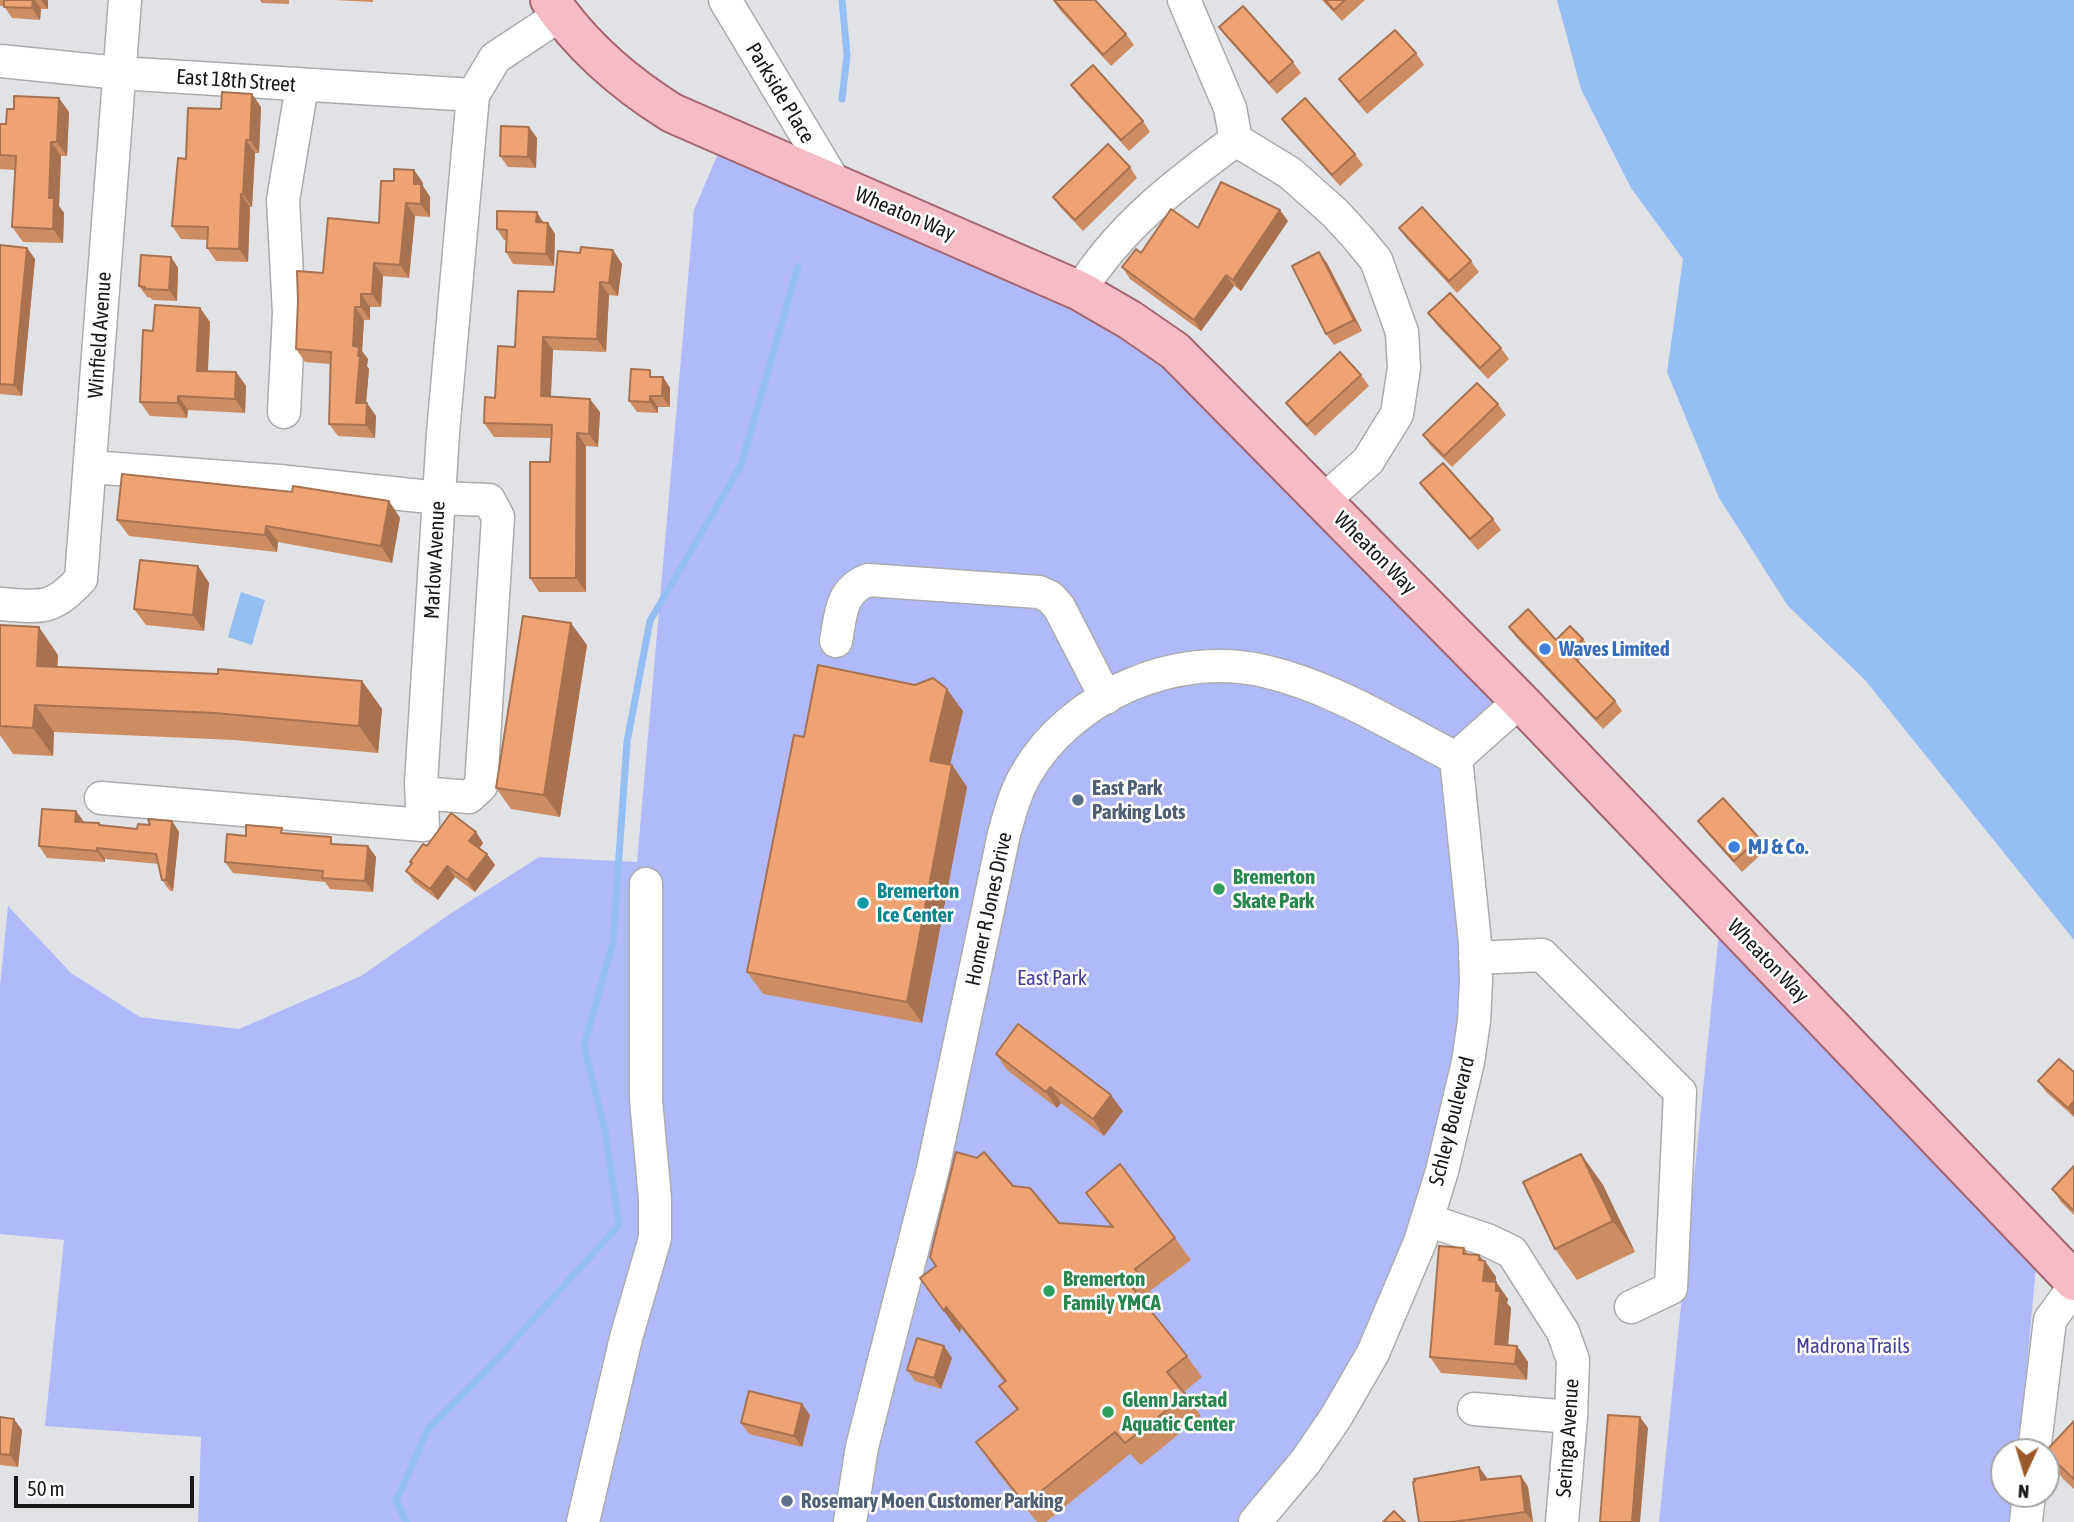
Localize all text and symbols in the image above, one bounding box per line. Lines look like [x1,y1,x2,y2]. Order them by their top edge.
street label: Parkside Place [740,38,820,148]
street label: East 18th Street [175,64,297,98]
street label: Wheaton Way [851,182,959,246]
street label: Winfield Avenue [83,271,117,399]
street label: Marlow Avenue [419,500,451,620]
street label: Wheaton Way [1328,506,1422,600]
place label: Waves Limited [1559,636,1670,662]
marker: Waves Limited [1537,641,1553,657]
place label: East Park Parking Lots [1092,775,1185,825]
marker: East Park Parking Lots [1070,792,1086,808]
street label: Homer R Jones Drive [960,830,1018,988]
place label: MJ & Co. [1748,834,1809,860]
marker: MJ & Co. [1726,839,1742,855]
place label: Bremerton Skate Park [1233,864,1315,914]
place label: Bremerton Ice Center [877,878,959,928]
marker: Bremerton Skate Park [1211,881,1227,897]
marker: Bremerton Ice Center [855,895,871,911]
street label: Wheaton Way [1722,914,1814,1008]
park label: East Park [1017,965,1087,991]
street label: Schley Boulevard [1424,1054,1480,1188]
place label: Bremerton Family YMCA [1063,1266,1161,1316]
marker: Bremerton Family YMCA [1041,1283,1057,1299]
park label: Madrona Trails [1796,1333,1910,1359]
street label: Seringa Avenue [1551,1378,1585,1498]
place label: Glenn Jarstad Aquatic Center [1122,1387,1234,1437]
marker: Glenn Jarstad Aquatic Center [1100,1404,1116,1420]
north arrow [1990,1438,2060,1508]
scale bar [18,1462,198,1506]
text: 50 m [27,1476,65,1500]
text: N [2017,1481,2030,1503]
place label: Rosemary Moen Customer Parking [801,1488,1063,1514]
marker: Rosemary Moen Customer Parking [779,1493,795,1509]

